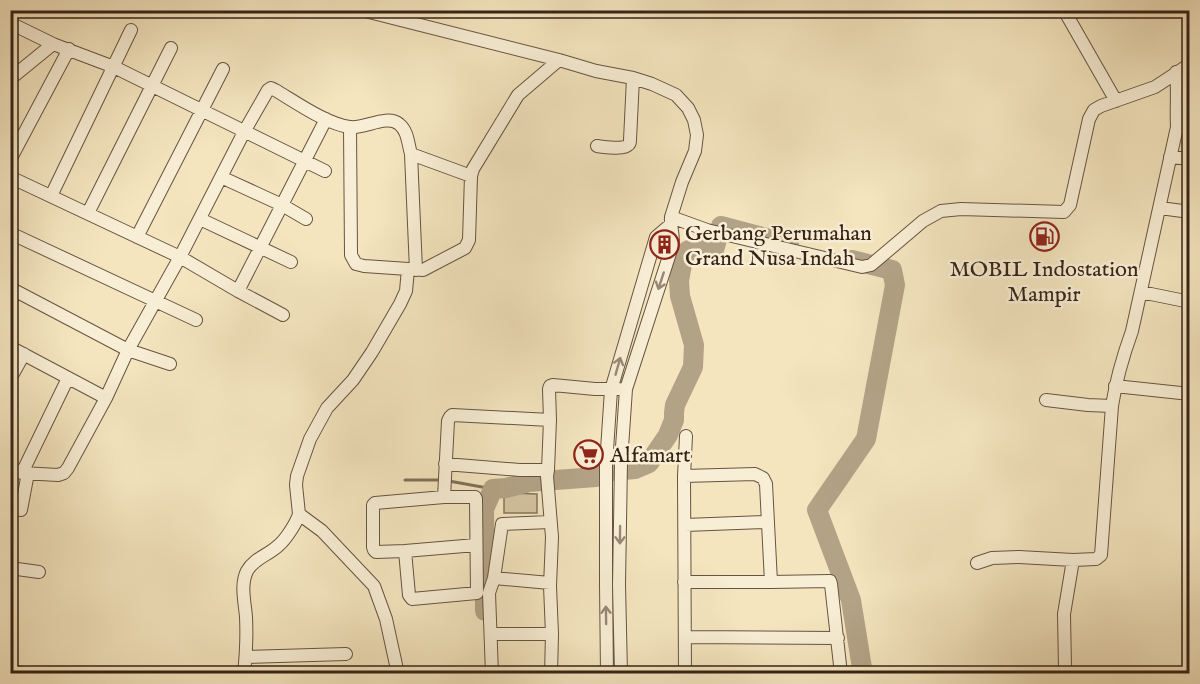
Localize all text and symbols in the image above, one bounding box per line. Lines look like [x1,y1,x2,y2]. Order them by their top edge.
place label: Gerbang Perumahan Grand Nusa Indah [685,220,872,273]
fuel station icon: MOBIL Indostation Mampir [1028,220,1060,252]
building icon: Gerbang Perumahan Grand Nusa Indah [648,229,680,261]
place label: MOBIL Indostation Mampir [949,256,1139,309]
one-way arrow [655,271,666,290]
one-way arrow [613,357,624,376]
supermarket icon: Alfamart [573,438,605,470]
place label: Alfamart [609,442,691,470]
one-way arrow [614,524,626,544]
one-way arrow [600,606,612,626]

